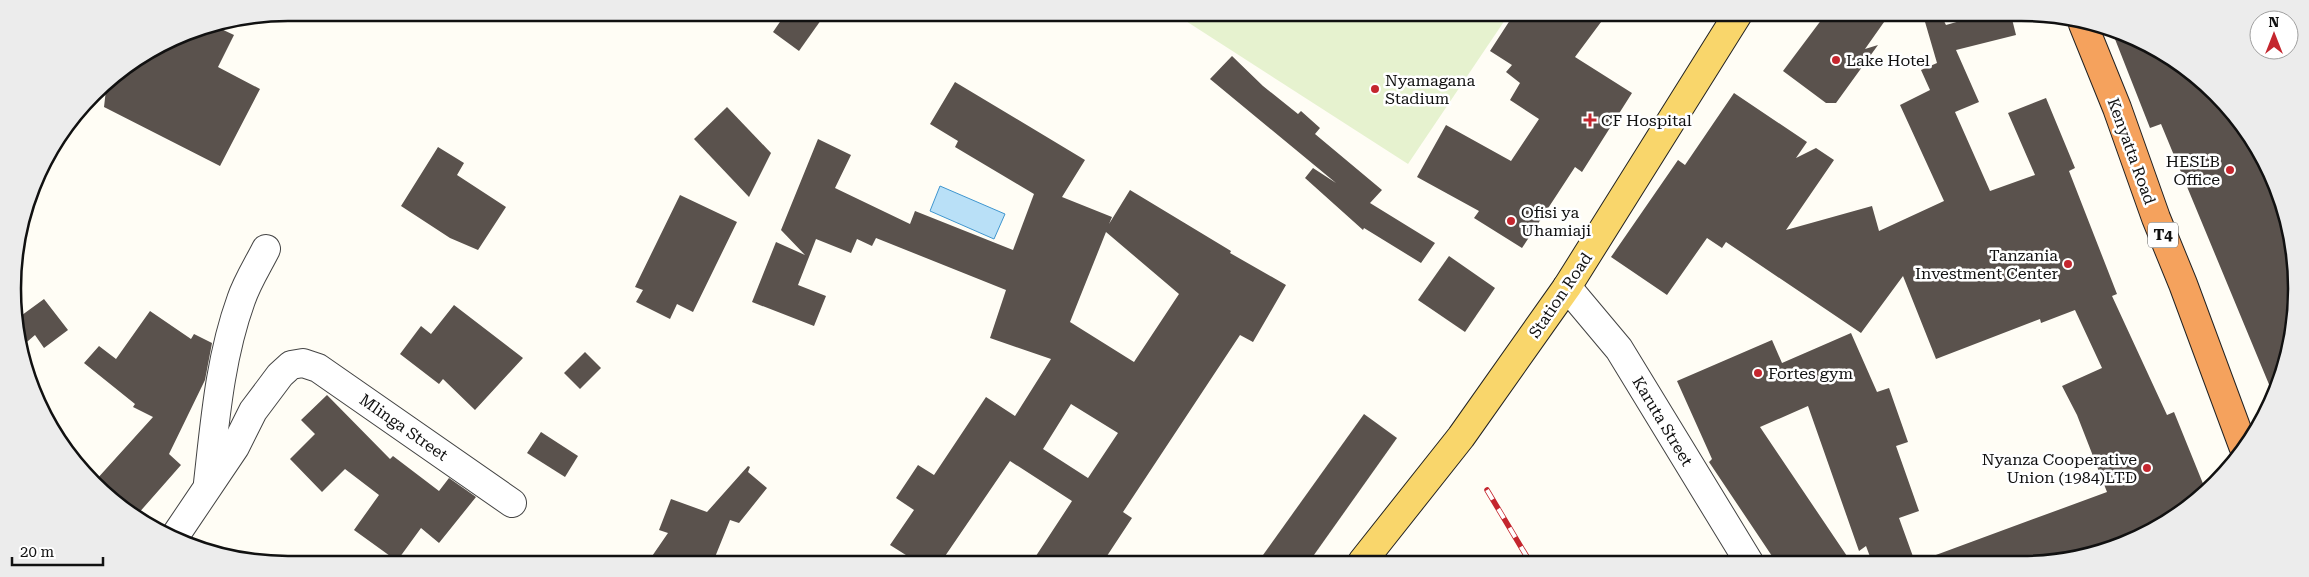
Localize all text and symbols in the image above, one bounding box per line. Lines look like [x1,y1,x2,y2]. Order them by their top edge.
north arrow [2249,10,2299,60]
text: N [2269,14,2280,30]
place label: Lake Hotel [1846,51,1930,70]
marker: Lake Hotel [1830,54,1842,66]
place label: Nyamagana Stadium [1385,71,1476,108]
marker: Nyamagana Stadium [1369,83,1381,95]
street label: Kenyatta Road [2103,95,2160,207]
place label: CF Hospital [1601,111,1692,130]
marker: CF Hospital [1583,113,1597,127]
place label: HESLB Office [2166,152,2220,189]
marker: HESLB Office [2224,164,2236,176]
place label: Ofisi ya Uhamiaji [1521,203,1591,240]
marker: Ofisi ya Uhamiaji [1505,215,1517,227]
road number: T4 [2148,222,2178,248]
place label: Tanzania Investment Center [1915,246,2058,283]
street label: Station Road [1525,249,1596,342]
marker: Tanzania Investment Center [2062,258,2074,270]
place label: Fortes gym [1768,364,1853,383]
marker: Fortes gym [1752,367,1764,379]
street label: Karuta Street [1628,373,1697,470]
street label: Mlinga Street [356,390,451,465]
place label: Nyanza Cooperative Union (1984)LTD [1982,450,2137,487]
marker: Nyanza Cooperative Union (1984)LTD [2141,462,2153,474]
scale bar [12,534,104,566]
text: 20 m [20,543,55,561]

